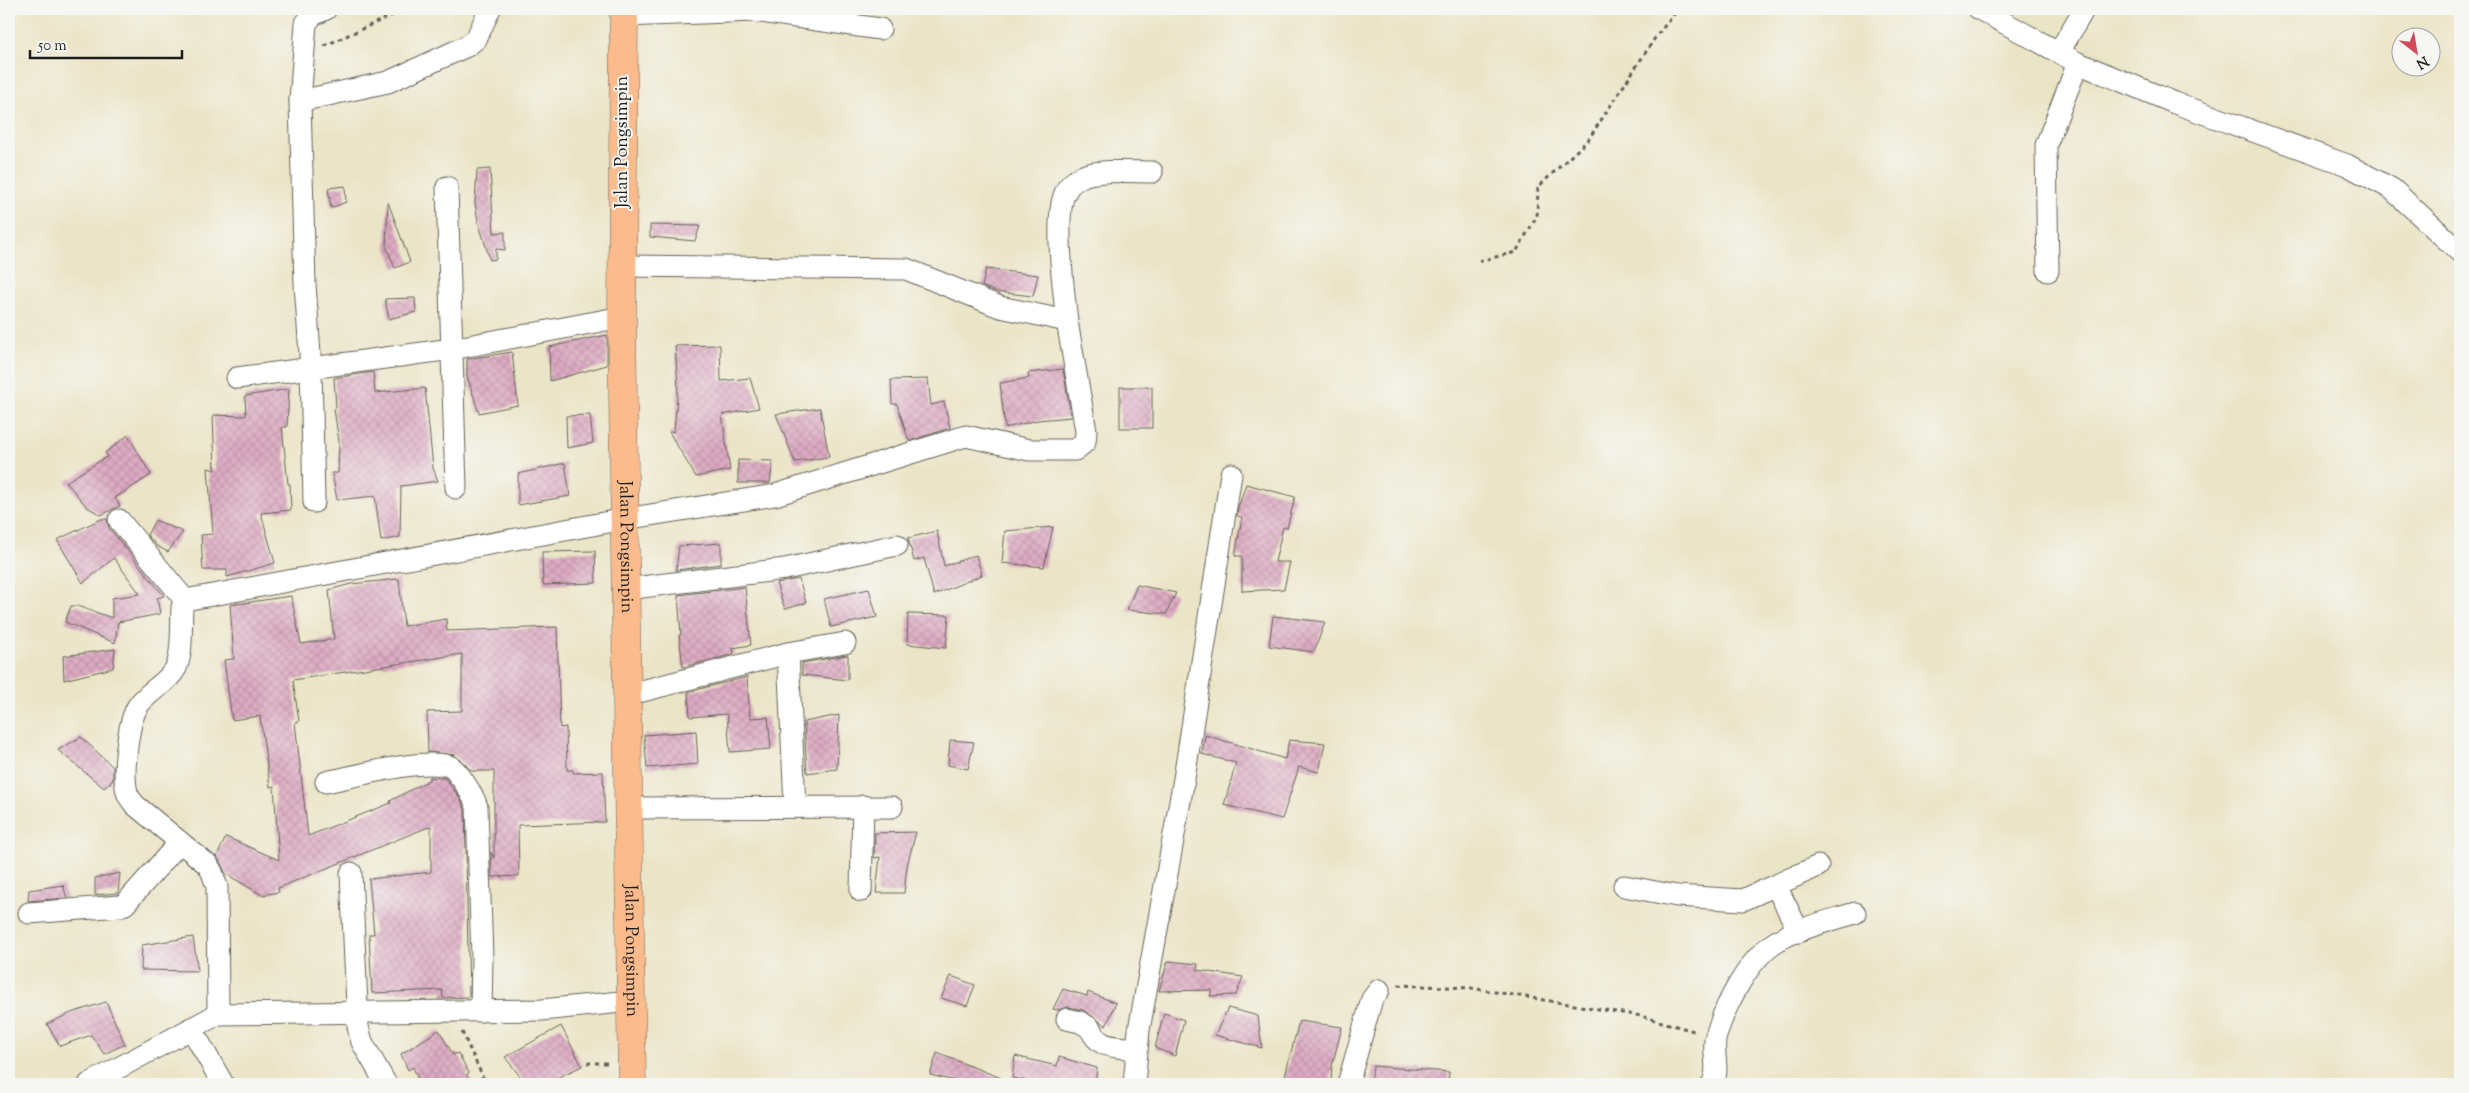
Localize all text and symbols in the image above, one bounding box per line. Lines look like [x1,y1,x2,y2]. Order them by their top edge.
scale bar [30,28,182,60]
north arrow [2392,28,2442,78]
text: 50 m [37,36,67,57]
text: N [2412,50,2432,73]
street label: Jalan Pongsimpin [610,75,636,209]
street label: Jalan Pongsimpin [611,480,639,614]
street label: Jalan Pongsimpin [616,883,644,1018]

